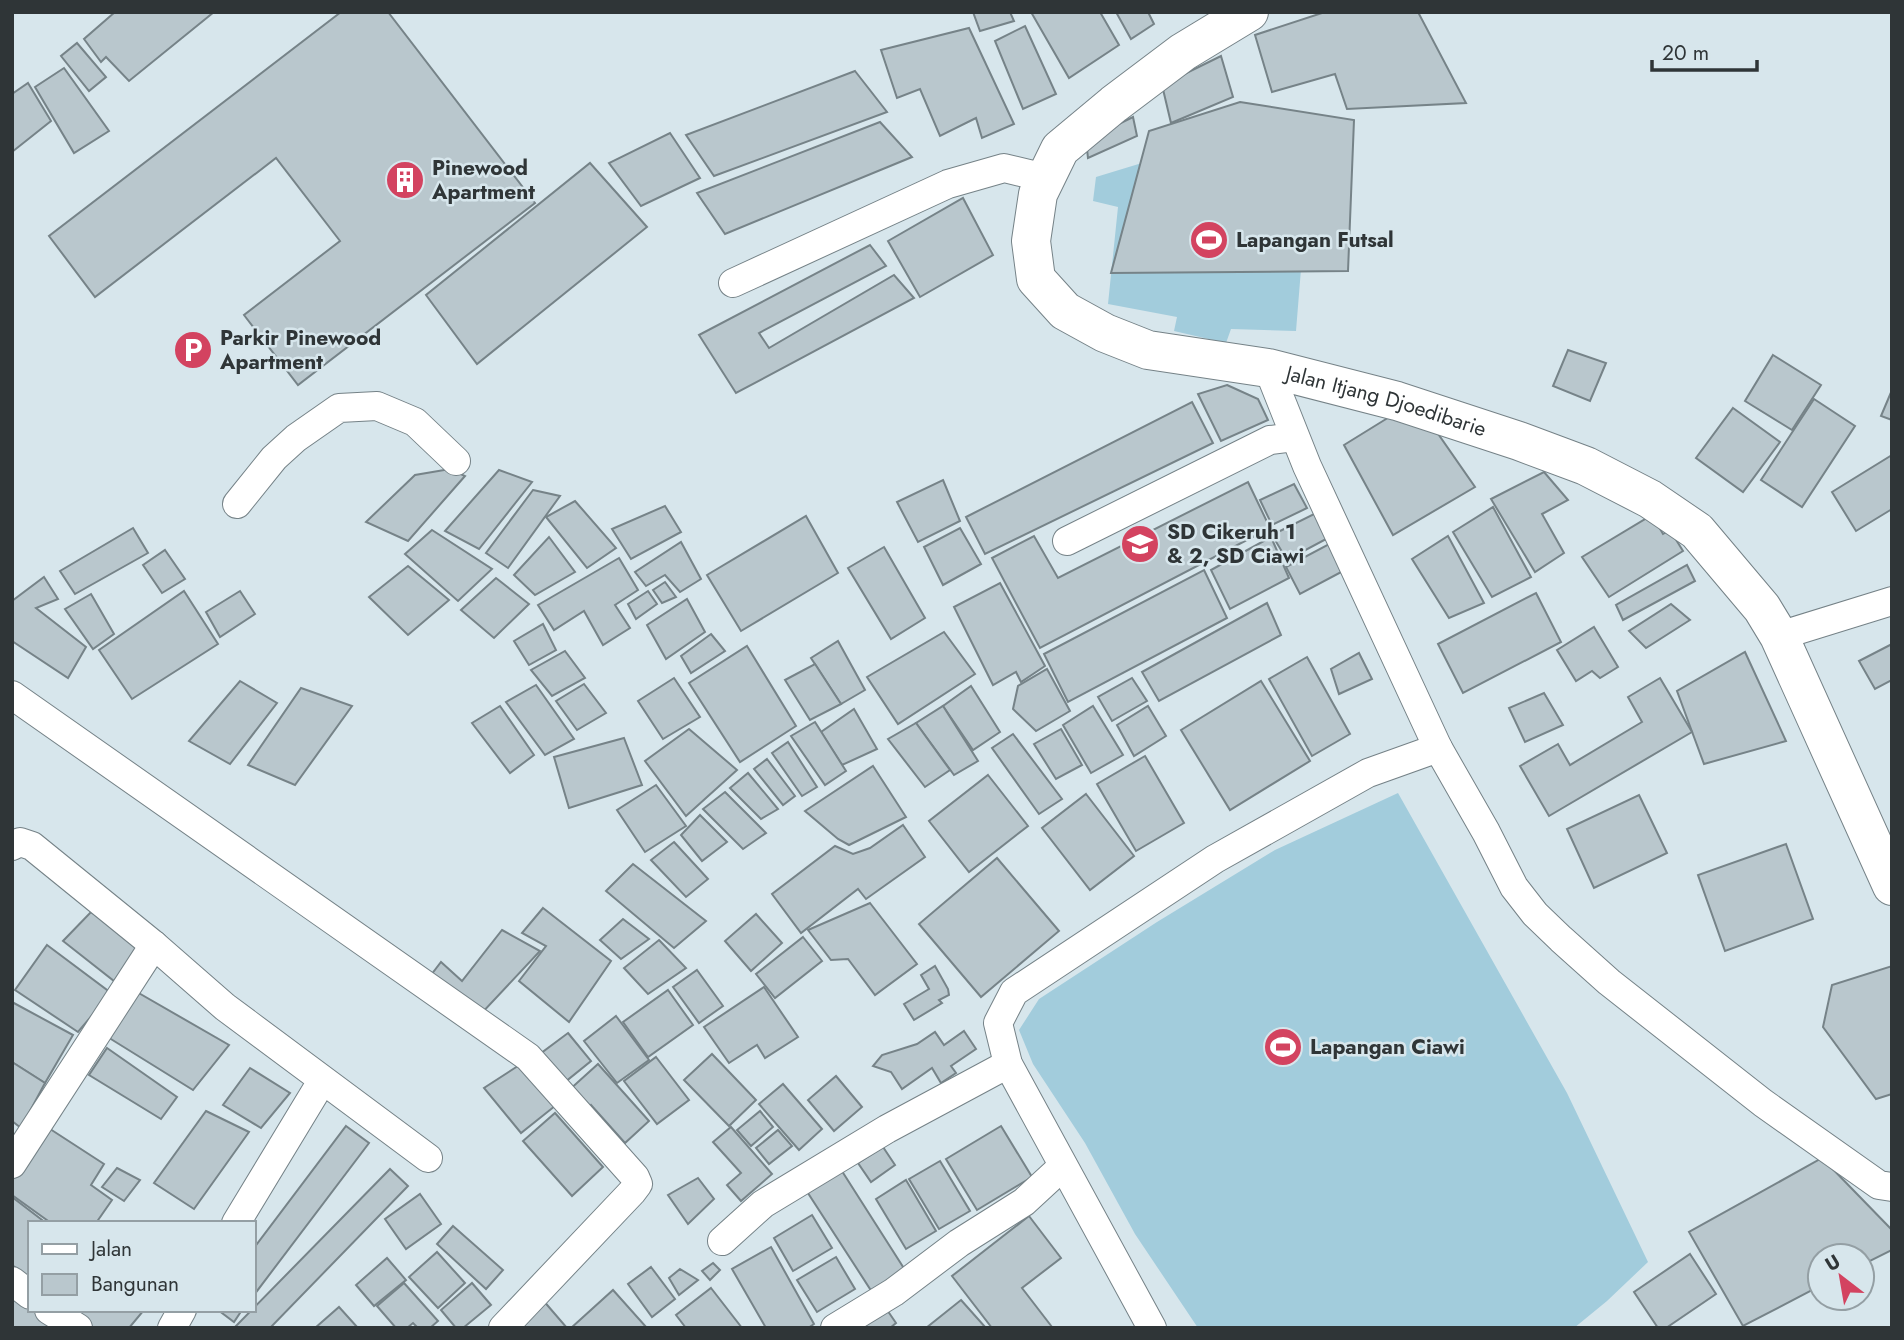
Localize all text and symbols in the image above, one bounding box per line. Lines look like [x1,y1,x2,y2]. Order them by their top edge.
scale bar [1652,28,1757,72]
text: 20 m [1662,38,1709,68]
place label: Pinewood Apartment [431,153,535,207]
building icon: Pinewood Apartment [384,159,426,201]
sports icon: Lapangan Futsal [1188,219,1230,261]
place label: Lapangan Futsal [1236,225,1394,255]
place label: Parkir Pinewood Apartment [219,323,381,377]
parking icon: Parkir Pinewood Apartment [172,329,214,371]
street label: Jalan Itjang Djoedibarie [1280,357,1490,444]
place label: SD Cikeruh 1 & 2, SD Ciawi [1167,517,1304,571]
school or university icon: SD Cikeruh 1 & 2, SD Ciawi [1119,523,1161,565]
sports icon: Lapangan Ciawi [1262,1026,1304,1068]
place label: Lapangan Ciawi [1310,1032,1465,1062]
legend [28,1221,256,1312]
text: Jalan [88,1234,132,1264]
north arrow [1806,1242,1876,1312]
text: U [1820,1248,1845,1278]
text: Bangunan [91,1269,179,1299]

